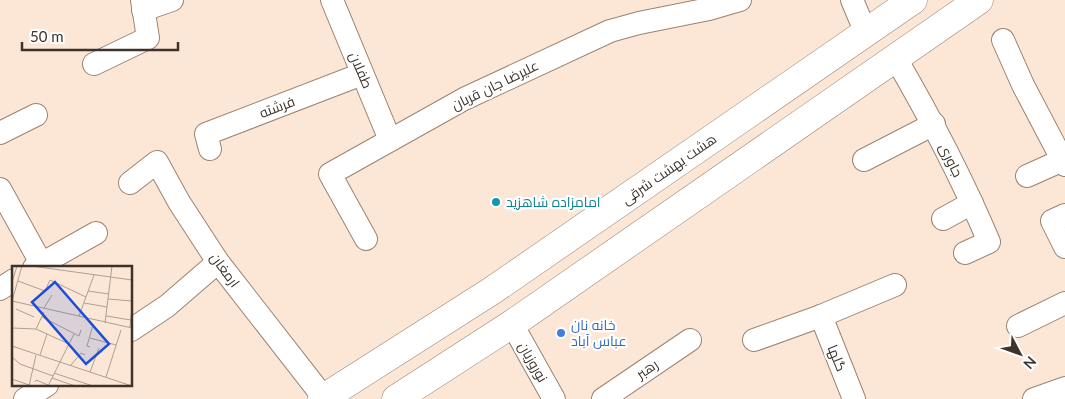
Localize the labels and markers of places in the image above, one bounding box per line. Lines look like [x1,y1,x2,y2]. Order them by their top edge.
place label: امامزاده شاهزید [506,193,601,210]
marker: امامزاده شاهزید [490,196,502,208]
place label: خانه نان عباس آباد [571,316,626,349]
marker: خانه نان عباس آباد [555,327,567,339]

